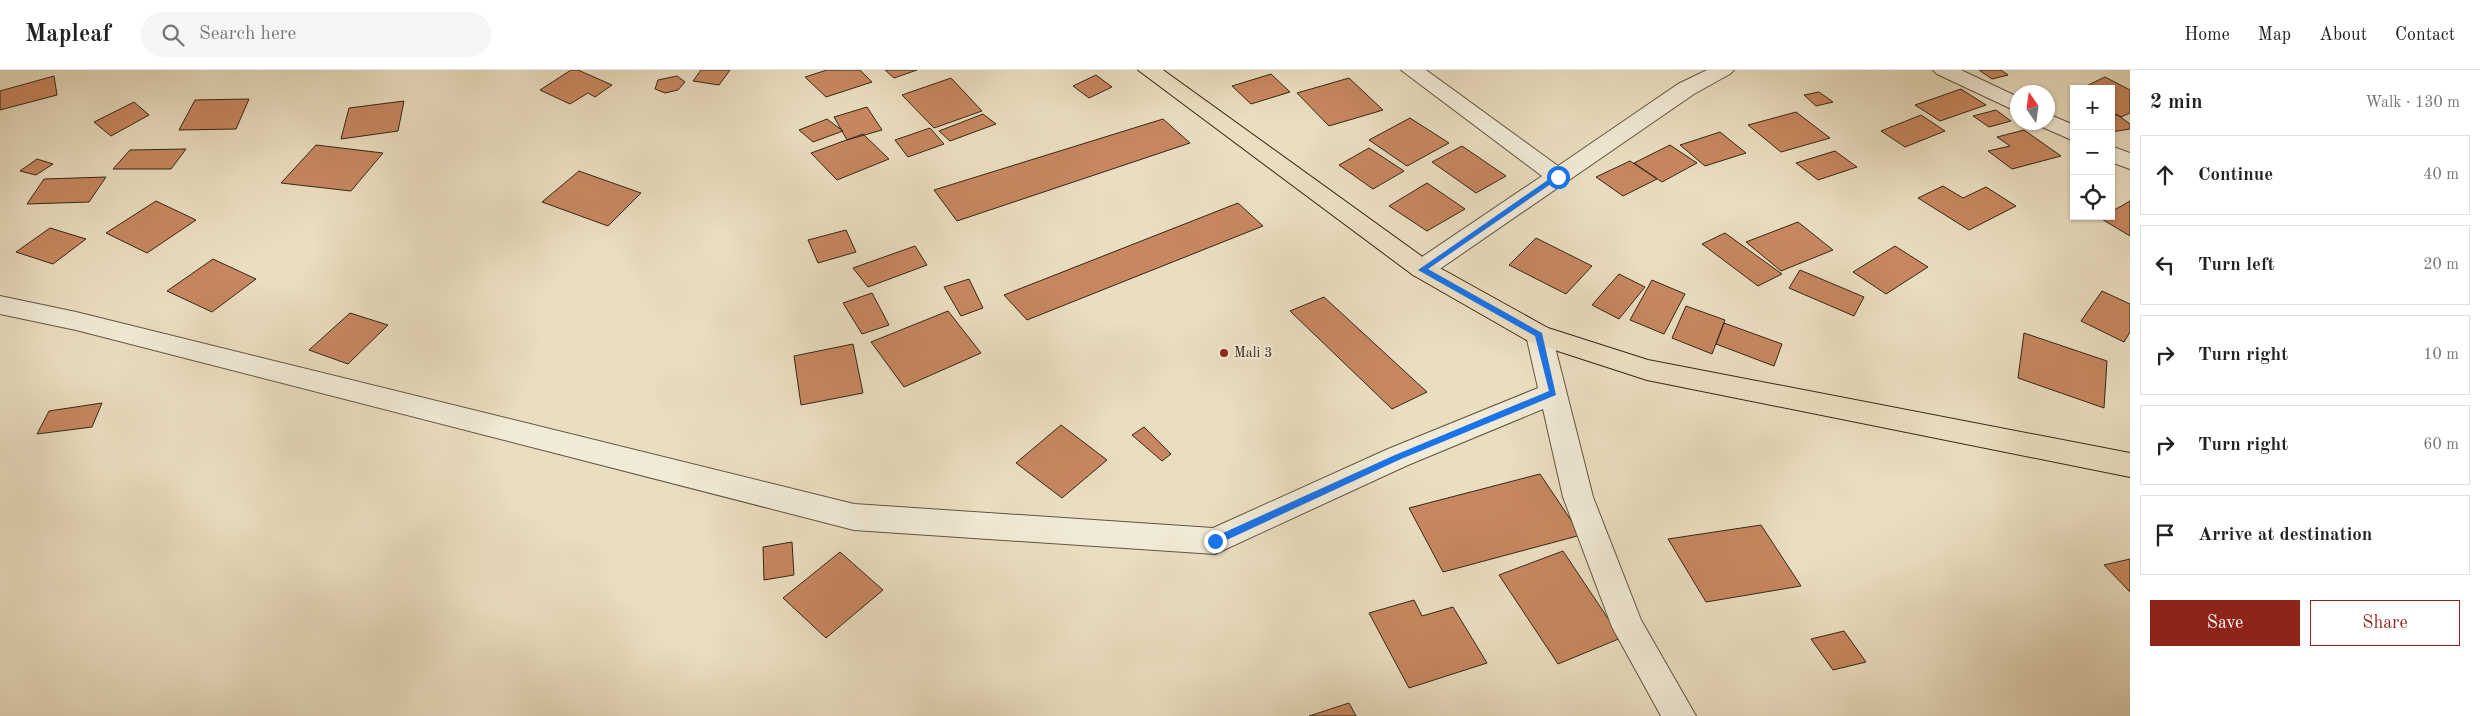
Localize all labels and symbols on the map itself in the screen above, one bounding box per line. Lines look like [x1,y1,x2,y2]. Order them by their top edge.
north arrow [2010,85,2055,130]
route start [1547,166,1570,189]
place label: Mali 3 [1234,346,1272,360]
marker: Mali 3 [1218,347,1230,359]
route end [1204,530,1227,553]

